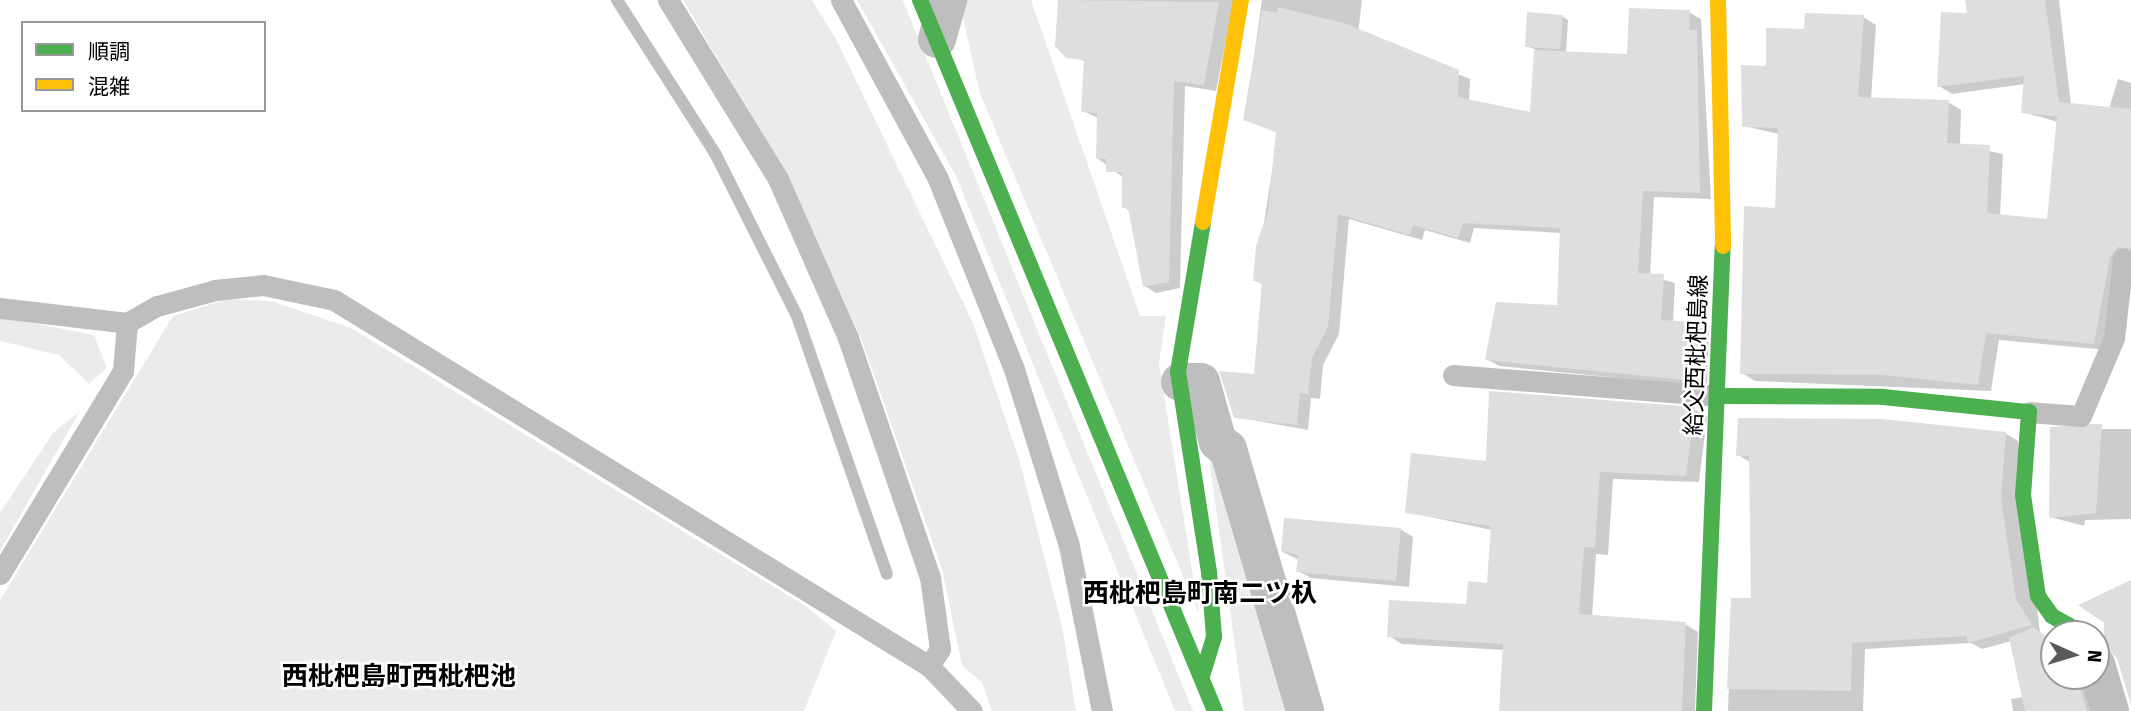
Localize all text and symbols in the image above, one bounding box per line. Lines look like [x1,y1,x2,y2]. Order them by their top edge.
legend [21,21,266,112]
text: 順調 [88,39,130,65]
text: 混雑 [88,74,130,100]
street label: 給父西枇杷島線 [1679,274,1713,436]
district label: 西枇杷島町南二ツ杁 [1083,578,1317,610]
north arrow [2040,620,2110,690]
text: N [2083,649,2106,663]
district label: 西枇杷島町西枇杷池 [282,661,516,693]

